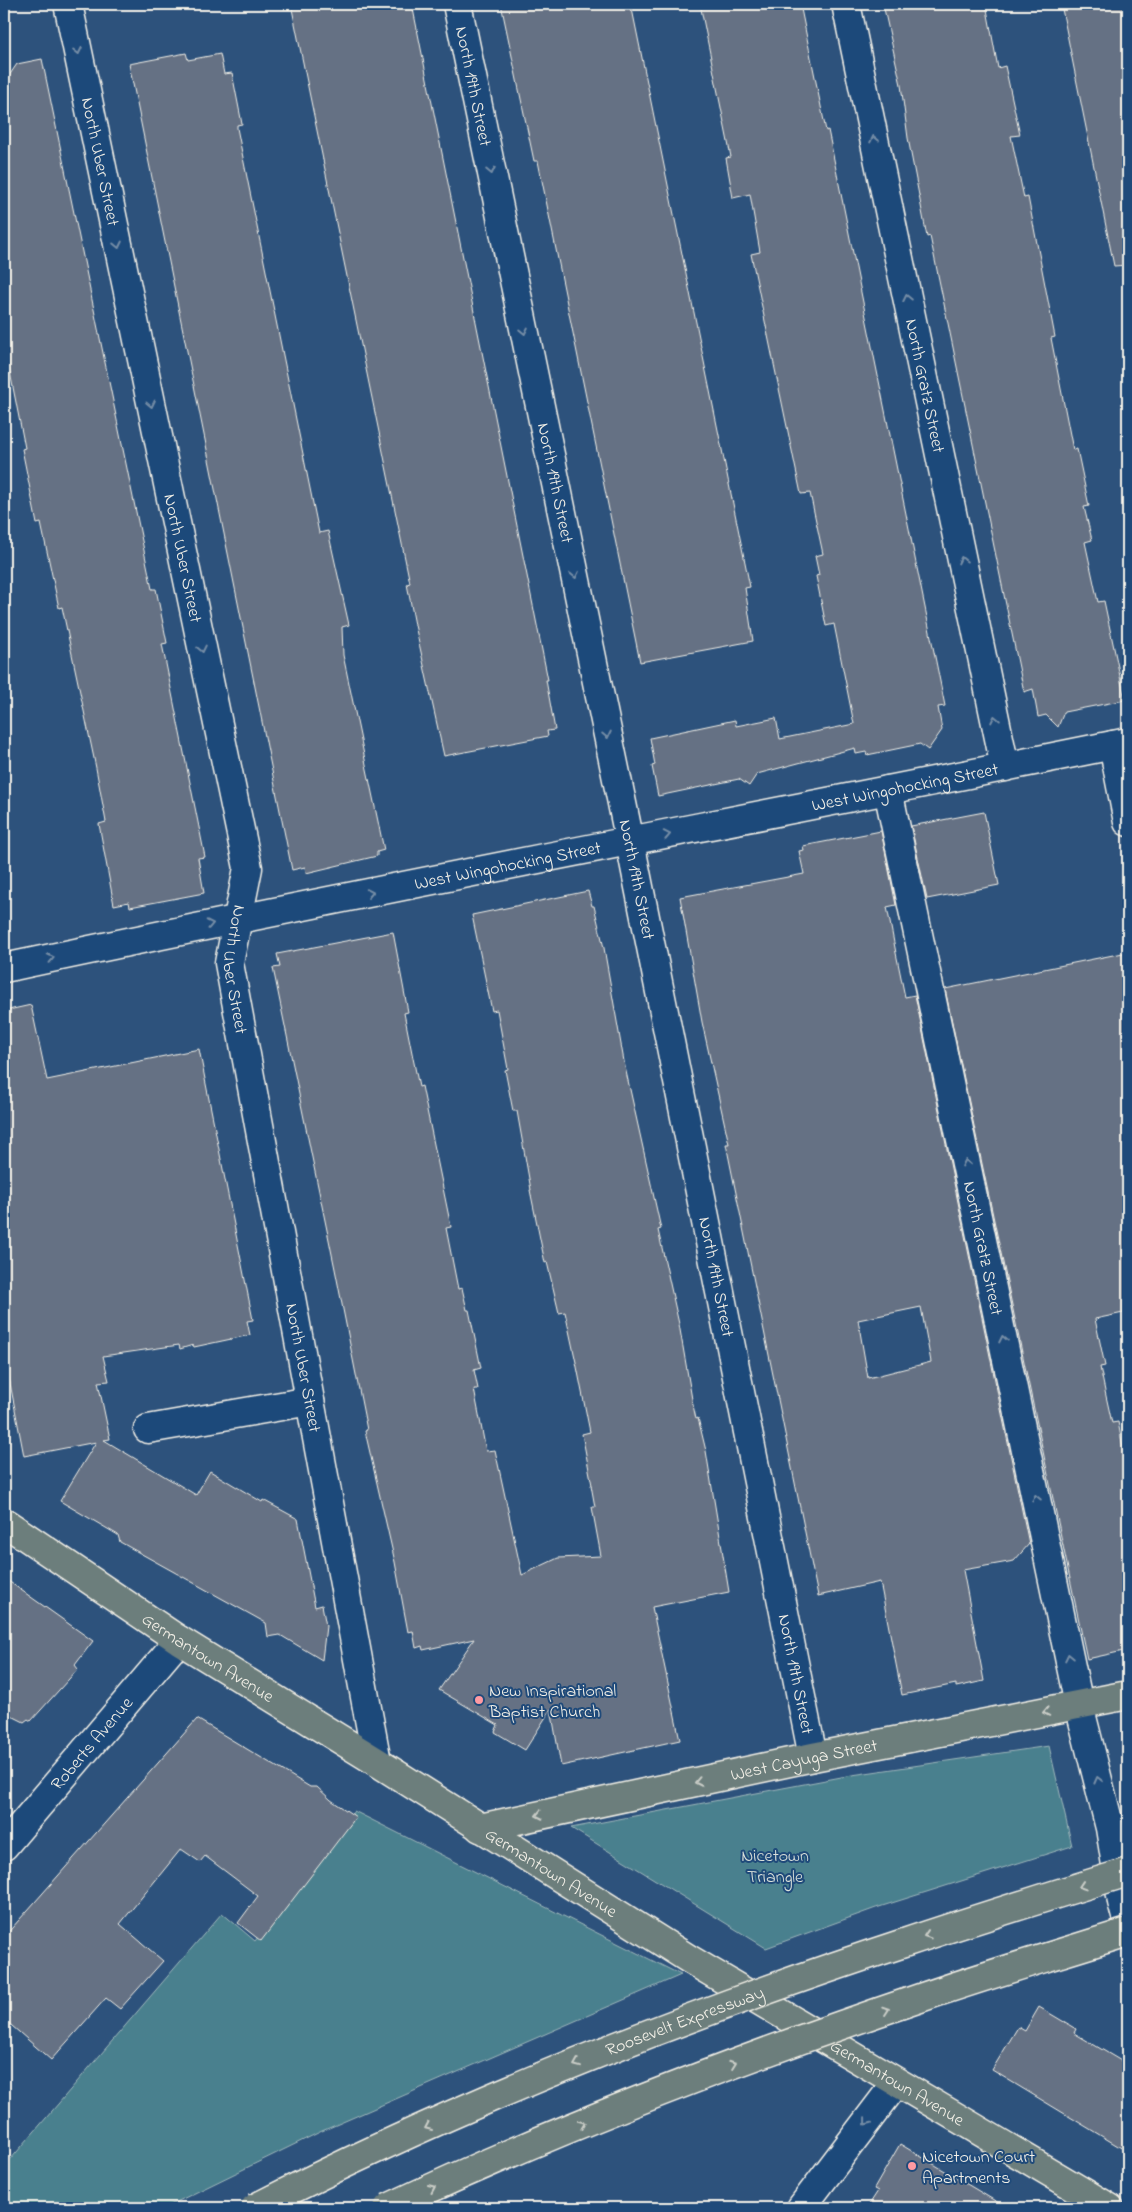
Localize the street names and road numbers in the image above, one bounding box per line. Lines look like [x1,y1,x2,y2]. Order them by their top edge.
street label: North 19th Street [447,24,497,149]
street label: North Uber Street [73,95,125,229]
street label: North Gratz Street [897,317,950,456]
street label: North 19th Street [529,421,579,546]
street label: North Uber Street [155,492,208,625]
street label: West Wingohocking Street [810,757,1001,820]
street label: North 19th Street [611,818,660,942]
street label: West Wingohocking Street [412,836,604,898]
street label: North Uber Street [214,902,253,1036]
street label: North Gratz Street [955,1179,1008,1318]
street label: North 19th Street [690,1215,740,1339]
street label: North Uber Street [277,1301,327,1435]
street label: Germantown Avenue [136,1607,279,1711]
street label: North 19th Street [770,1612,819,1737]
street label: Roberts Avenue [46,1691,141,1797]
street label: West Cayuga Street [728,1734,880,1789]
street label: Germantown Avenue [479,1822,622,1926]
street label: Roosevelt Expressway [602,1981,768,2064]
street label: Germantown Avenue [825,2034,969,2134]

